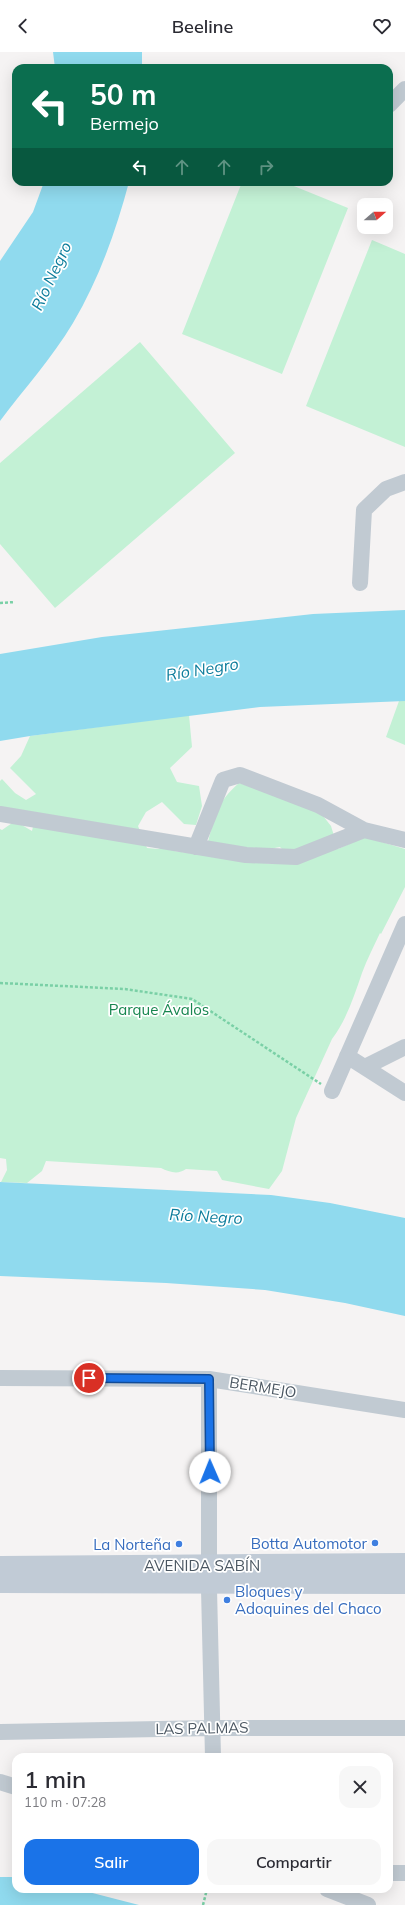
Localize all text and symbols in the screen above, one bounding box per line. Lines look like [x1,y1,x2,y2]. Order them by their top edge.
icon: back [12,15,34,37]
text: Beeline [172,15,233,38]
icon: heart [371,15,393,37]
text: 50 m [90,77,156,112]
icon: left [24,80,76,132]
text: Bermejo [90,112,159,135]
icon: left [129,156,151,178]
icon: ahead [171,156,193,178]
icon: ahead [213,156,235,178]
icon: right [255,156,277,178]
north arrow [357,198,393,234]
map controls [357,198,393,234]
water label: Río Negro [26,239,76,313]
water label: Río Negro [164,653,240,685]
park label: Parque Ávalos [109,1000,209,1019]
water label: Río Negro [169,1204,243,1228]
pin [72,1361,106,1395]
icon: arrive [78,1367,100,1389]
street label: BERMEJO [228,1372,298,1402]
position arrow [189,1451,231,1493]
place label: Botta Automotor [251,1534,368,1553]
place label: La Norteña [93,1535,171,1554]
marker: Botta Automotor [370,1538,380,1548]
marker: La Norteña [174,1539,184,1549]
street label: AVENIDA SABÍN [144,1556,260,1575]
place label: Bloques y Adoquines del Chaco [235,1582,382,1618]
marker: Bloques y Adoquines del Chaco [222,1595,232,1605]
street label: LAS PALMAS [155,1718,249,1738]
text: 1 min [24,1764,86,1794]
button: close [339,1766,381,1808]
text: 110 m · 07:28 [24,1794,106,1810]
button: Salir [24,1839,199,1885]
button: Compartir [207,1839,381,1885]

